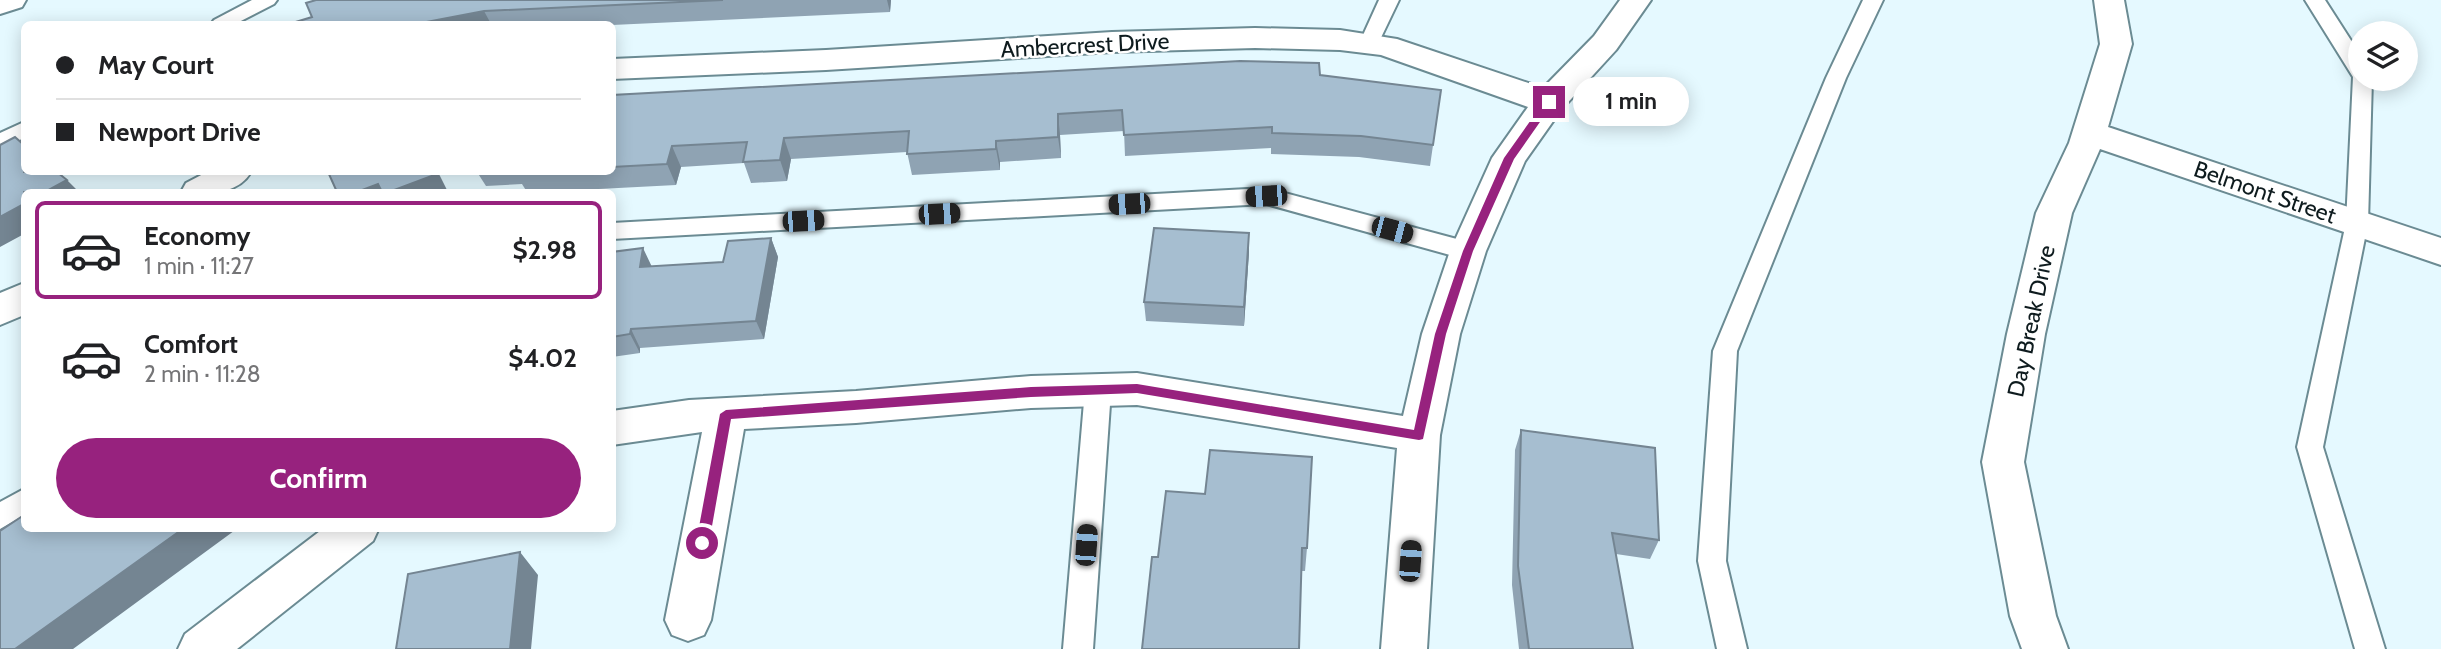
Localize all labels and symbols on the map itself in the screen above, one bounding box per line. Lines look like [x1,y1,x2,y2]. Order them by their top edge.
street label: Ambercrest Drive [1000,27,1170,63]
callout: 1 min [1574,78,1689,126]
route end [1533,86,1565,118]
street label: Belmont Street [2190,155,2340,229]
car [1245,184,1288,208]
car [1108,192,1151,216]
car [918,202,961,226]
car [782,209,825,233]
car [1369,214,1416,246]
street label: Day Break Drive [2001,242,2061,399]
car [1075,523,1098,567]
route start [686,527,718,559]
car [1399,539,1422,583]

